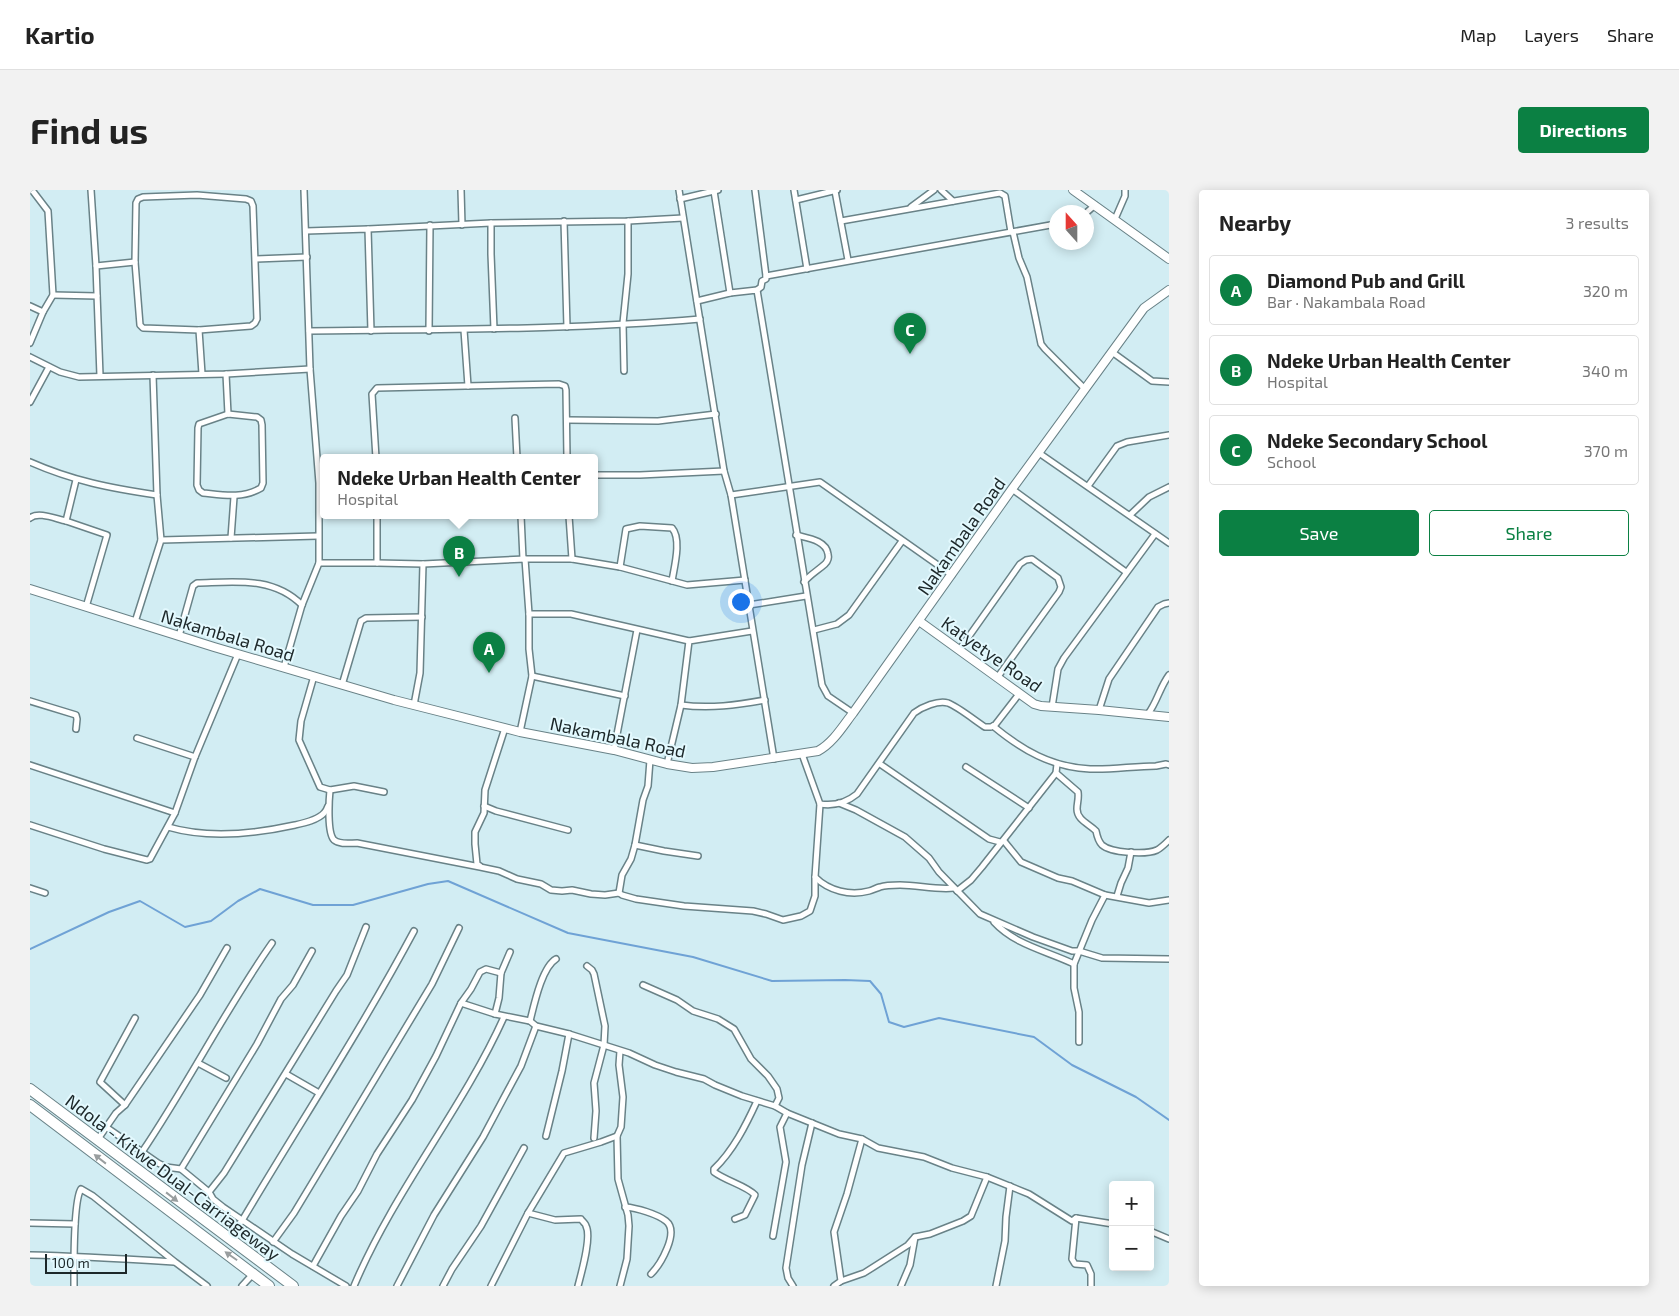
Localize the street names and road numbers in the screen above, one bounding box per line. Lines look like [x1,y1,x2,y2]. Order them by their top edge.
street label: Nakambala Road [912,473,1010,599]
street label: Nakambala Road [159,604,297,666]
street label: Katyetye Road [937,611,1047,697]
street label: Nakambala Road [548,712,688,762]
street label: Ndola - Kitwe Dual-Carriageway [61,1089,285,1265]

